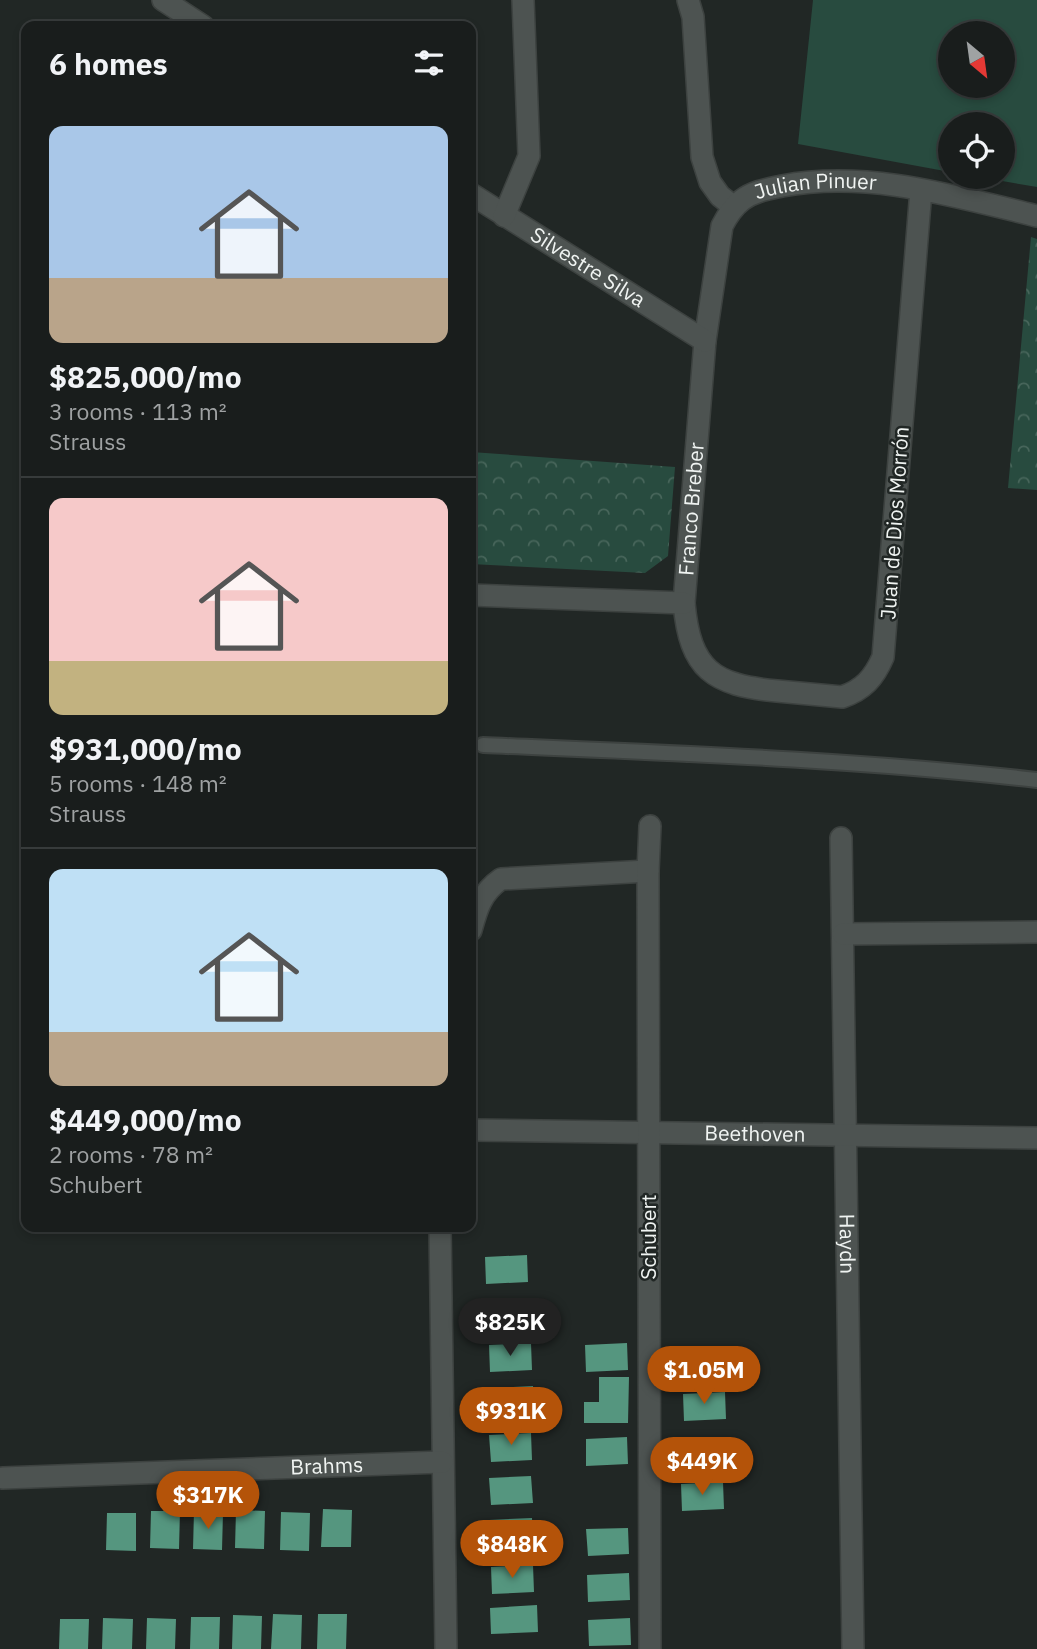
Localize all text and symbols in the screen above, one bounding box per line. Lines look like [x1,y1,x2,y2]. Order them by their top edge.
north arrow [938,21,1015,98]
map controls [938,21,1015,189]
text: 6 homes [49,44,168,83]
icon: filters [410,44,448,82]
button: locate [938,112,1015,189]
street label: Julian Pinuer [750,166,878,205]
icon: home [186,171,312,297]
street label: Silvestre Silva [526,220,651,313]
text: $825,000/mo [49,357,242,396]
text: 3 rooms · 113 m² [49,396,227,426]
street label: Juan de Dios Morrón [873,425,915,620]
text: Strauss [49,426,126,456]
street label: Franco Breber [671,441,710,577]
icon: home [186,543,312,669]
text: $931,000/mo [49,729,242,768]
text: 5 rooms · 148 m² [49,768,227,798]
text: Strauss [49,798,126,828]
icon: home [186,914,312,1040]
text: $449,000/mo [49,1100,242,1139]
street label: Beethoven [704,1118,806,1148]
text: 2 rooms · 78 m² [49,1139,213,1169]
text: Schubert [49,1169,143,1199]
street label: Schubert [634,1194,662,1280]
street label: Haydn [834,1214,862,1274]
pin: $825K [461,1298,559,1358]
text: $825K [474,1306,546,1336]
pin: $1.05M [647,1346,761,1406]
text: $1.05M [663,1354,745,1384]
pin: $931K [462,1388,560,1447]
text: $931K [475,1395,547,1425]
pin: $449K [653,1438,751,1497]
text: $449K [666,1445,738,1475]
street label: Brahms [290,1450,364,1481]
pin: $317K [159,1472,257,1531]
text: $317K [172,1479,244,1509]
pin: $848K [463,1520,561,1580]
text: $848K [476,1528,548,1558]

